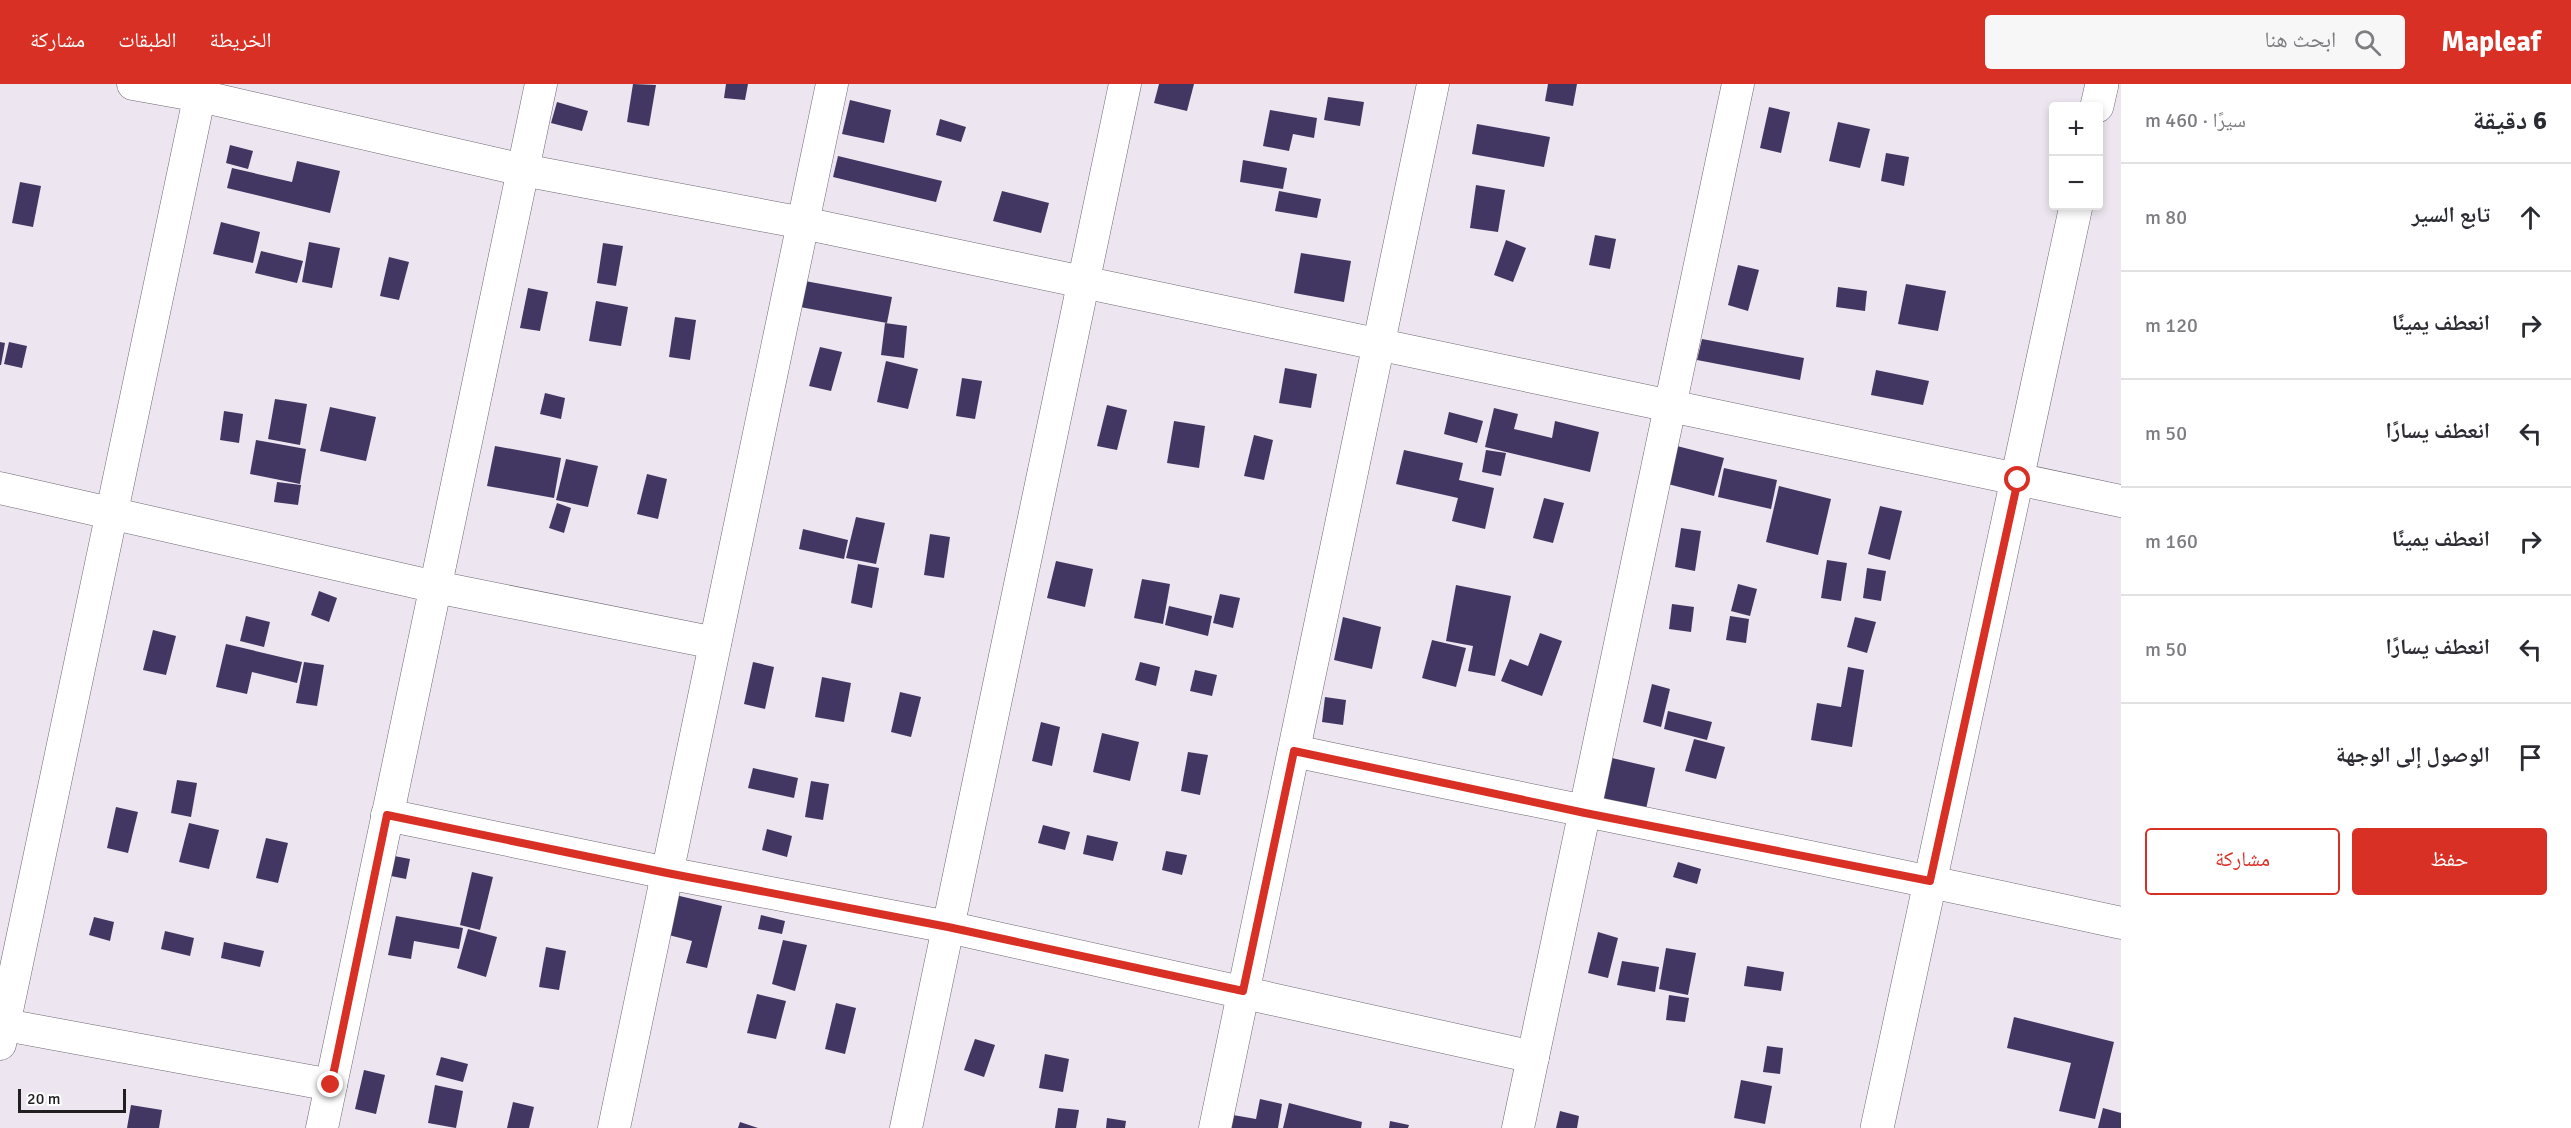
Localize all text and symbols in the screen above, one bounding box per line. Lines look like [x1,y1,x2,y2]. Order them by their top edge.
search box [1985,15,2405,69]
text: Mapleaf [2441,25,2541,59]
text: ابحث هنا [2264,26,2336,53]
icon: search [2351,26,2384,59]
text: مشاركة [30,27,85,53]
text: الطبقات [118,27,177,53]
text: الخريطة [210,27,271,53]
map controls [2049,102,2103,210]
button: + [2049,102,2103,156]
text: 6 دقيقة [2473,105,2547,137]
text: سيرًا · 460 m [2145,108,2246,133]
button: − [2049,156,2103,210]
text: تابع السير [2412,201,2490,228]
icon: ahead [2514,201,2547,234]
text: 80 m [2145,205,2187,230]
text: انعطف يمينًا [2392,309,2490,336]
icon: right [2514,309,2547,342]
text: 120 m [2145,313,2198,338]
text: انعطف يسارًا [2385,417,2490,444]
icon: left [2514,417,2547,450]
text: 50 m [2145,421,2187,446]
route start [2004,466,2030,492]
text: انعطف يمينًا [2392,525,2490,552]
icon: right [2514,525,2547,558]
text: 160 m [2145,529,2198,554]
text: انعطف يسارًا [2385,633,2490,660]
icon: left [2514,633,2547,666]
text: 50 m [2145,637,2187,662]
text: الوصول إلى الوجهة [2336,741,2490,768]
icon: arrive [2514,741,2547,774]
button: مشاركة [2145,828,2340,895]
button: حفظ [2352,828,2547,895]
route end [317,1071,343,1097]
scale bar [18,1086,126,1114]
text: 20 m [27,1089,61,1109]

